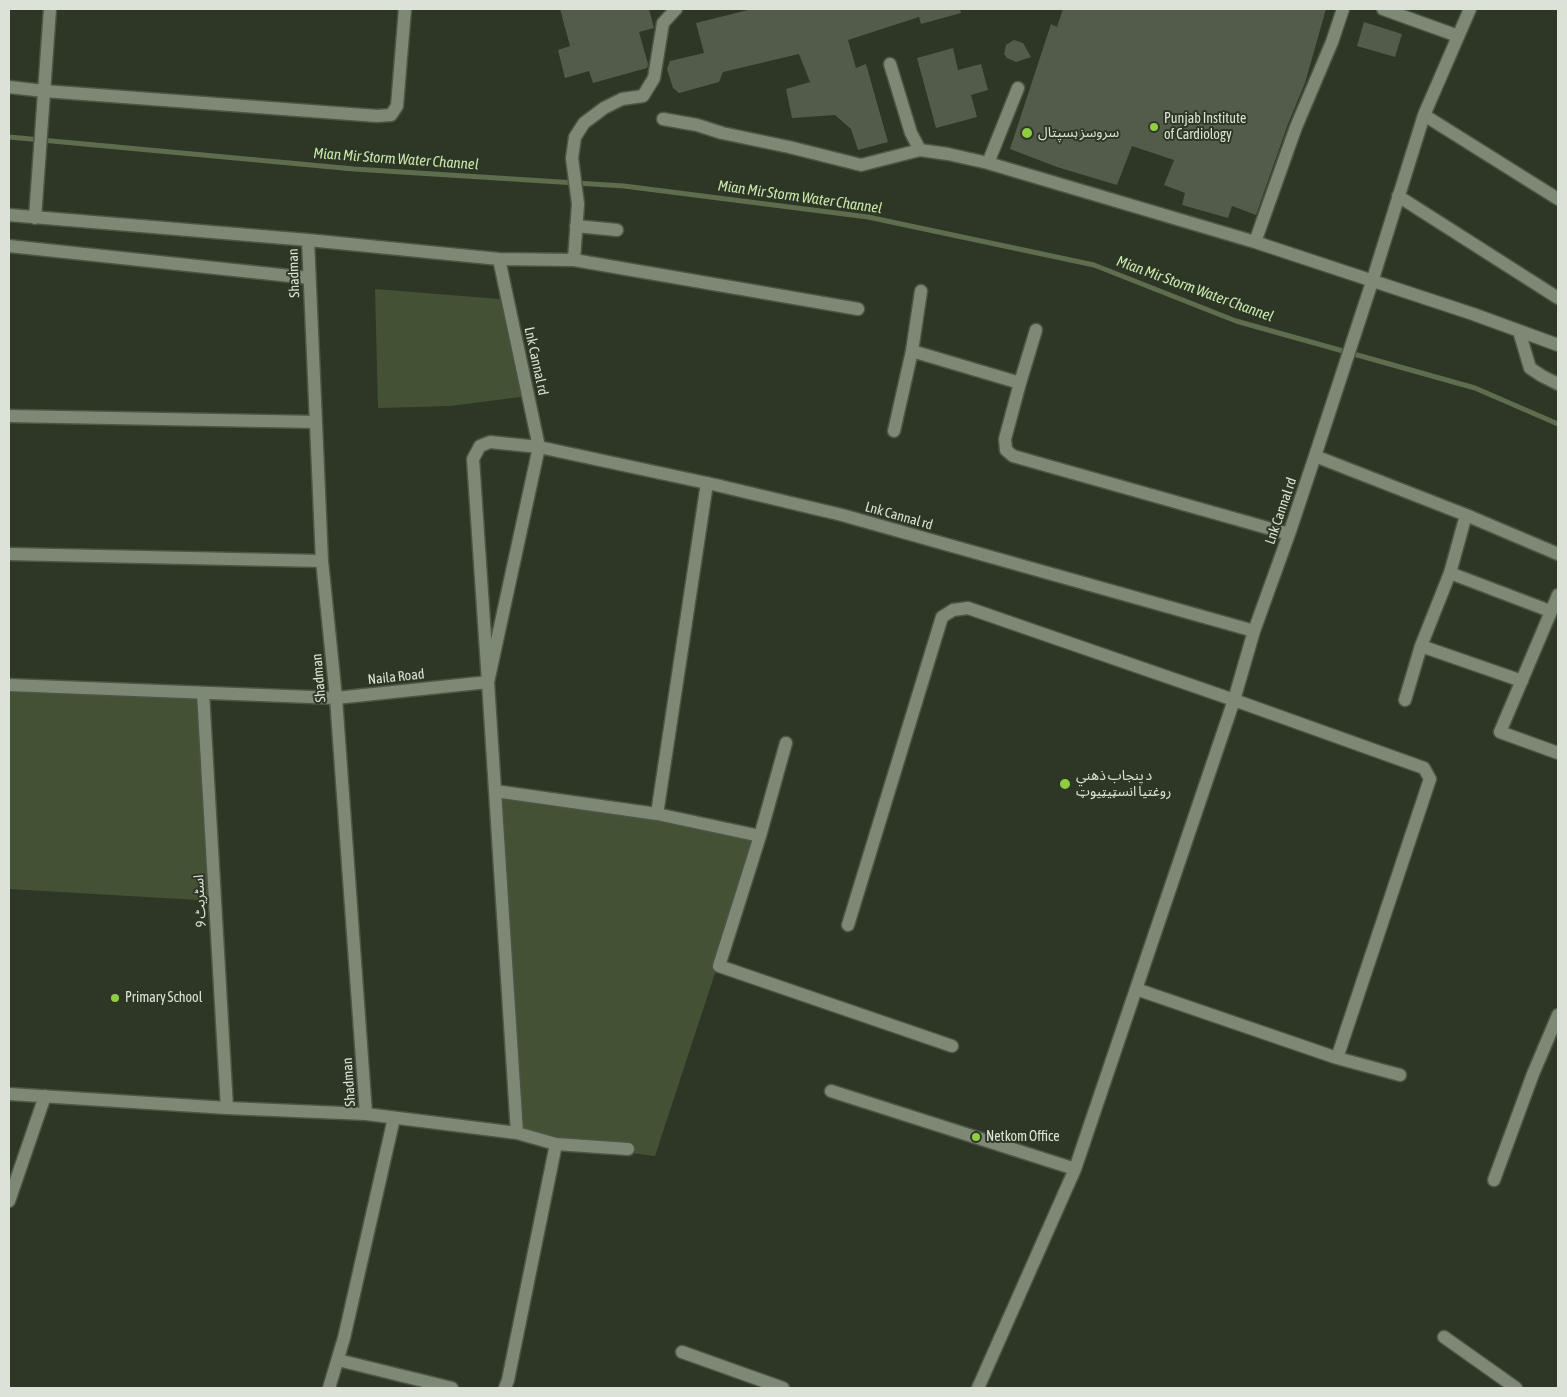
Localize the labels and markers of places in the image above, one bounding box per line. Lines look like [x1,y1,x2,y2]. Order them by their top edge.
place label: Punjab Institute of Cardiology [1164,111,1246,144]
marker: Punjab Institute of Cardiology [1148,121,1160,133]
place label: سروسز ہسپتال [1038,125,1119,141]
marker: سروسز ہسپتال [1020,126,1034,140]
place label: د پنجاب ذهني روغتیا انسټیټیوټ [1076,768,1171,800]
marker: د پنجاب ذهني روغتیا انسټیټیوټ [1058,777,1072,791]
place label: Primary School [125,990,202,1006]
marker: Primary School [109,992,121,1004]
place label: Netkom Office [986,1129,1060,1145]
marker: Netkom Office [970,1131,982,1143]

